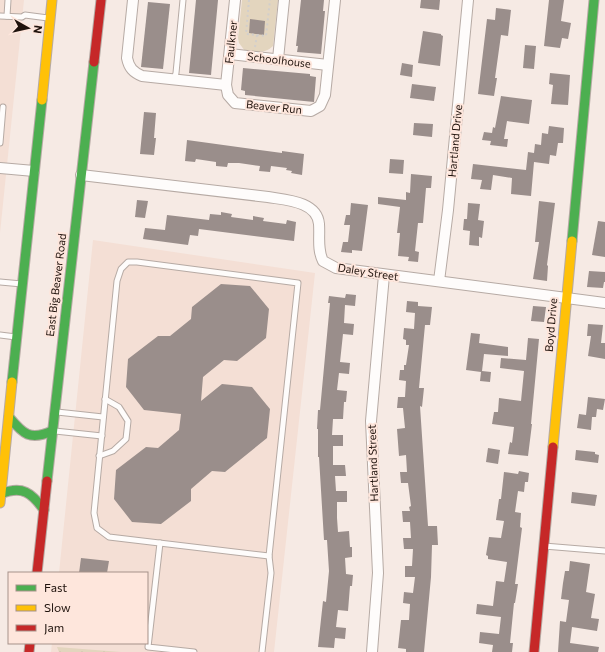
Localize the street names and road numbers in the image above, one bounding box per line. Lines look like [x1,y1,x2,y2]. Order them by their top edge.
street label: Faulkner [222,19,239,64]
street label: Schoolhouse [247,49,312,70]
street label: Beaver Run [246,97,303,116]
street label: Hartland Drive [445,104,464,178]
street label: East Big Beaver Road [43,233,68,337]
street label: Daley Street [337,260,400,283]
street label: Boyd Drive [542,297,559,352]
street label: Hartland Street [365,424,380,502]

